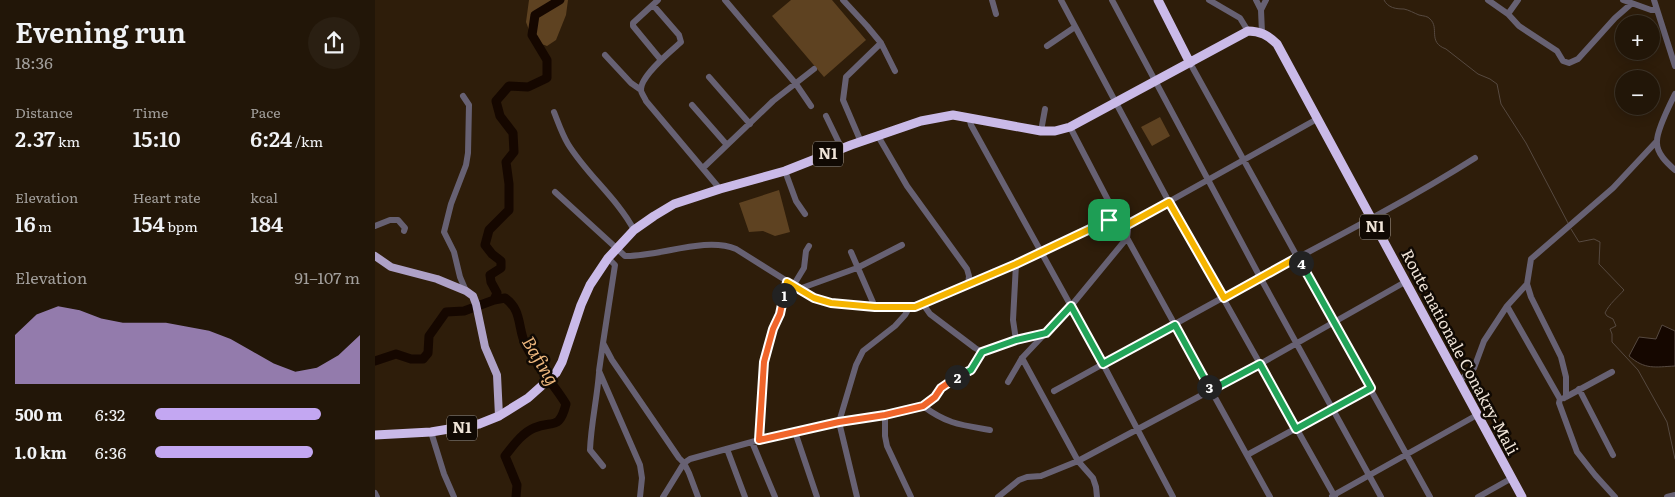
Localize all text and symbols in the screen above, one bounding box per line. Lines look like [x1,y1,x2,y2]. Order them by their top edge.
text: Evening run [15,10,186,52]
map controls [1615,15,1660,115]
button: + [1615,15,1660,60]
button: share [308,17,360,69]
text: 18:36 [15,50,53,74]
button: − [1615,70,1660,115]
text: Distance [15,102,73,122]
text: Time [133,102,168,122]
text: Pace [250,102,280,122]
text: 2.37 [15,122,55,153]
text: 15:10 [133,122,181,153]
text: 6:24 [250,122,292,153]
text: km [55,131,80,151]
text: /km [292,131,323,151]
road number: N1 [813,142,843,166]
text: Elevation [15,187,78,207]
text: Heart rate [133,187,201,207]
text: kcal [250,187,278,207]
pin [1088,199,1130,241]
icon: arrive [1095,206,1123,234]
text: 16 [15,207,36,238]
text: 154 [133,207,165,238]
text: 184 [250,207,283,238]
road number: N1 [1360,214,1390,240]
text: m [36,216,52,236]
text: bpm [165,216,198,236]
street label: Route nationale Conakry-Mali [1396,244,1525,459]
pin: 4 [1289,250,1313,276]
text: 4 [1297,253,1306,273]
text: Elevation [15,265,87,289]
text: 91–107 m [295,265,360,289]
pin: 1 [771,282,797,308]
text: 1 [782,285,787,305]
water label: Bafing [516,330,567,390]
pin: 2 [945,364,969,390]
text: 2 [954,367,961,387]
pin: 3 [1197,374,1221,400]
text: 3 [1206,377,1213,397]
text: 500 m [15,402,63,426]
text: 6:32 [95,402,125,426]
road number: N1 [447,416,477,440]
text: 1.0 km [15,440,67,464]
text: 6:36 [95,440,126,464]

